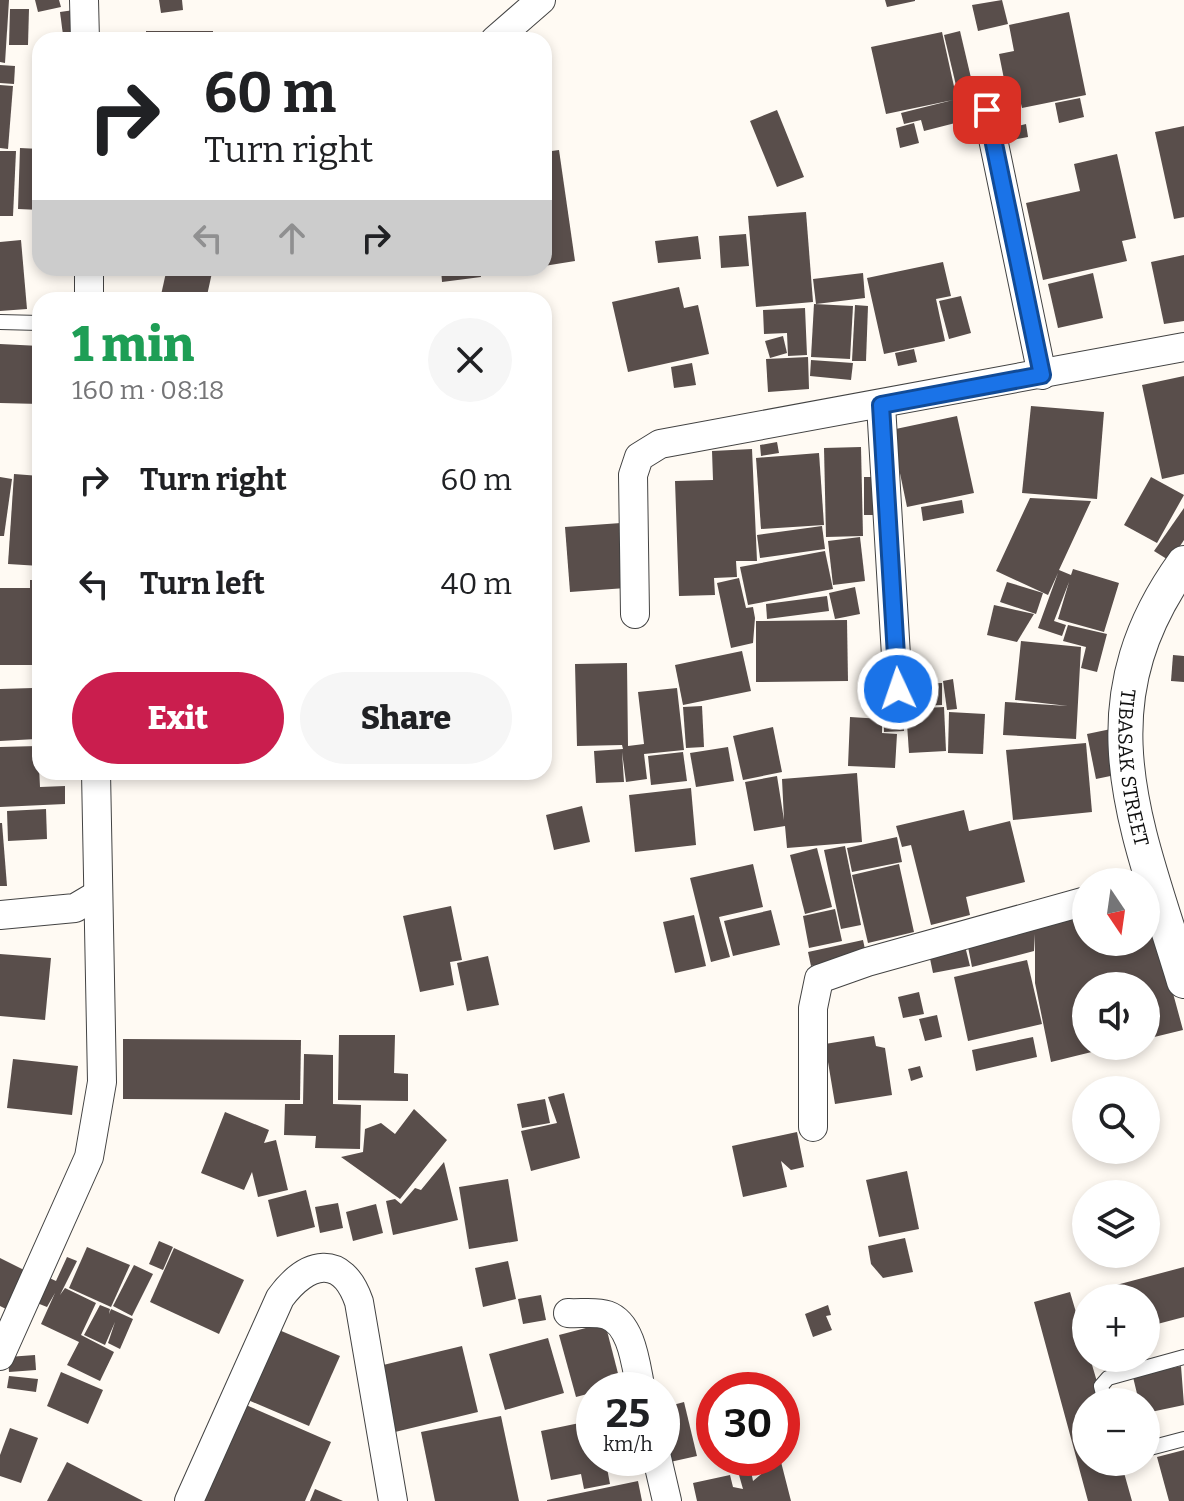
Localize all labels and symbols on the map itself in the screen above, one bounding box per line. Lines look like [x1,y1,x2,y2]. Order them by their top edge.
pin [953,76,1021,144]
position arrow [856,647,940,731]
street label: TIBASAK STREET [1113,687,1154,849]
north arrow [1072,868,1160,956]
speed limit sign: 30 [696,1372,800,1476]

